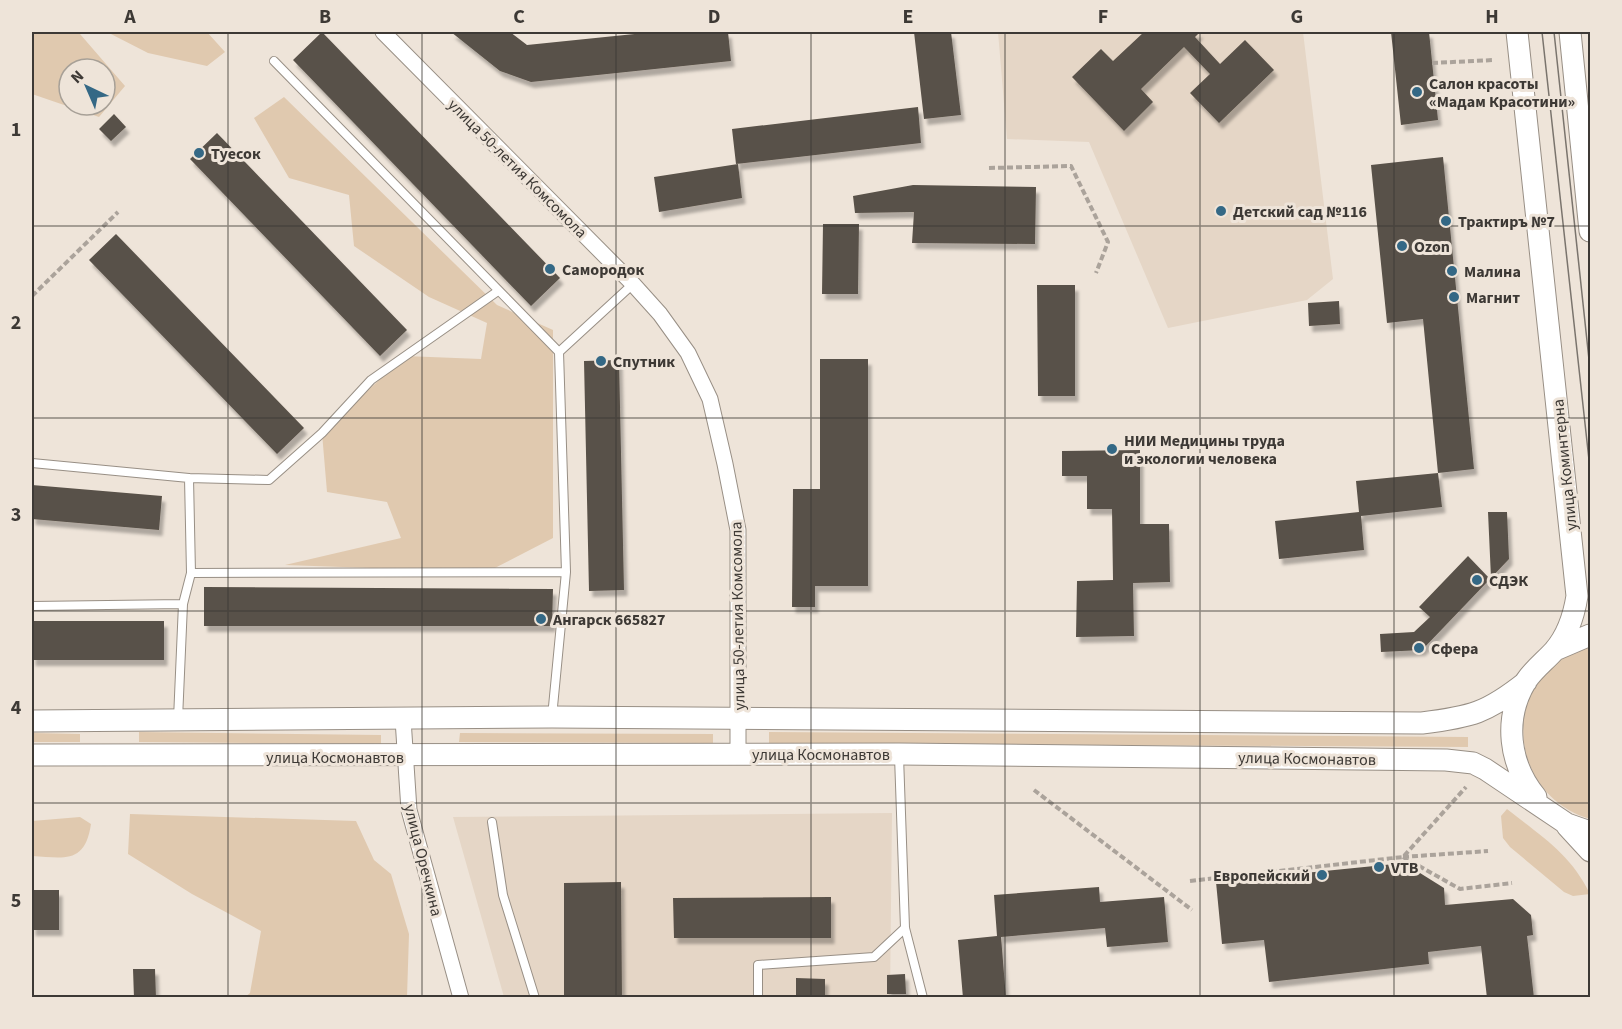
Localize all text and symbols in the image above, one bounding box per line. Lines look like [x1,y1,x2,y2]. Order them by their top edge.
text: A [123,3,136,31]
text: B [319,3,331,31]
text: C [513,3,525,31]
text: D [708,3,720,31]
text: E [903,3,913,31]
text: F [1098,3,1108,31]
text: G [1291,3,1303,31]
text: H [1485,3,1499,31]
north arrow [57,57,117,117]
text: N [66,65,89,89]
place label: Салон красоты «Мадам Красотини» [1429,73,1575,113]
marker: Салон красоты «Мадам Красотини» [1410,85,1424,99]
street label: улица 50-летия Комсомола [443,94,592,243]
text: 1 [11,116,21,144]
place label: Туесок [211,143,261,165]
marker: Туесок [192,146,206,160]
place label: Детский сад №116 [1233,201,1367,223]
marker: Детский сад №116 [1214,204,1228,218]
place label: Трактиръ №7 [1458,211,1555,233]
marker: Трактиръ №7 [1439,214,1453,228]
place label: Ozon [1414,236,1450,258]
marker: Ozon [1395,239,1409,253]
place label: Самородок [562,259,644,281]
place label: Малина [1464,261,1521,283]
marker: Самородок [543,262,557,276]
marker: Малина [1445,264,1459,278]
place label: Магнит [1466,287,1520,309]
marker: Магнит [1447,290,1461,304]
text: 2 [11,309,21,337]
place label: Спутник [613,351,675,373]
marker: Спутник [594,354,608,368]
street label: улица Коминтерна [1547,398,1583,532]
place label: НИИ Медицины труда и экологии человека [1124,430,1285,470]
marker: НИИ Медицины труда и экологии человека [1105,442,1119,456]
text: 3 [11,501,21,529]
street label: улица 50-летия Комсомола [725,521,751,711]
place label: СДЭК [1489,570,1528,592]
marker: СДЭК [1470,573,1484,587]
place label: Ангарск 665827 [552,609,666,631]
marker: Ангарск 665827 [534,612,548,626]
place label: Сфера [1431,638,1479,660]
marker: Сфера [1412,641,1426,655]
text: 4 [11,694,22,722]
street label: улица Космонавтов [752,744,890,766]
street label: улица Космонавтов [266,747,404,769]
street label: улица Космонавтов [1238,747,1376,771]
street label: улица Оречкина [398,802,448,919]
place label: VTB [1390,857,1419,879]
marker: VTB [1372,860,1386,874]
place label: Европейский [1213,865,1310,887]
marker: Европейский [1315,868,1329,882]
text: 5 [11,887,21,915]

